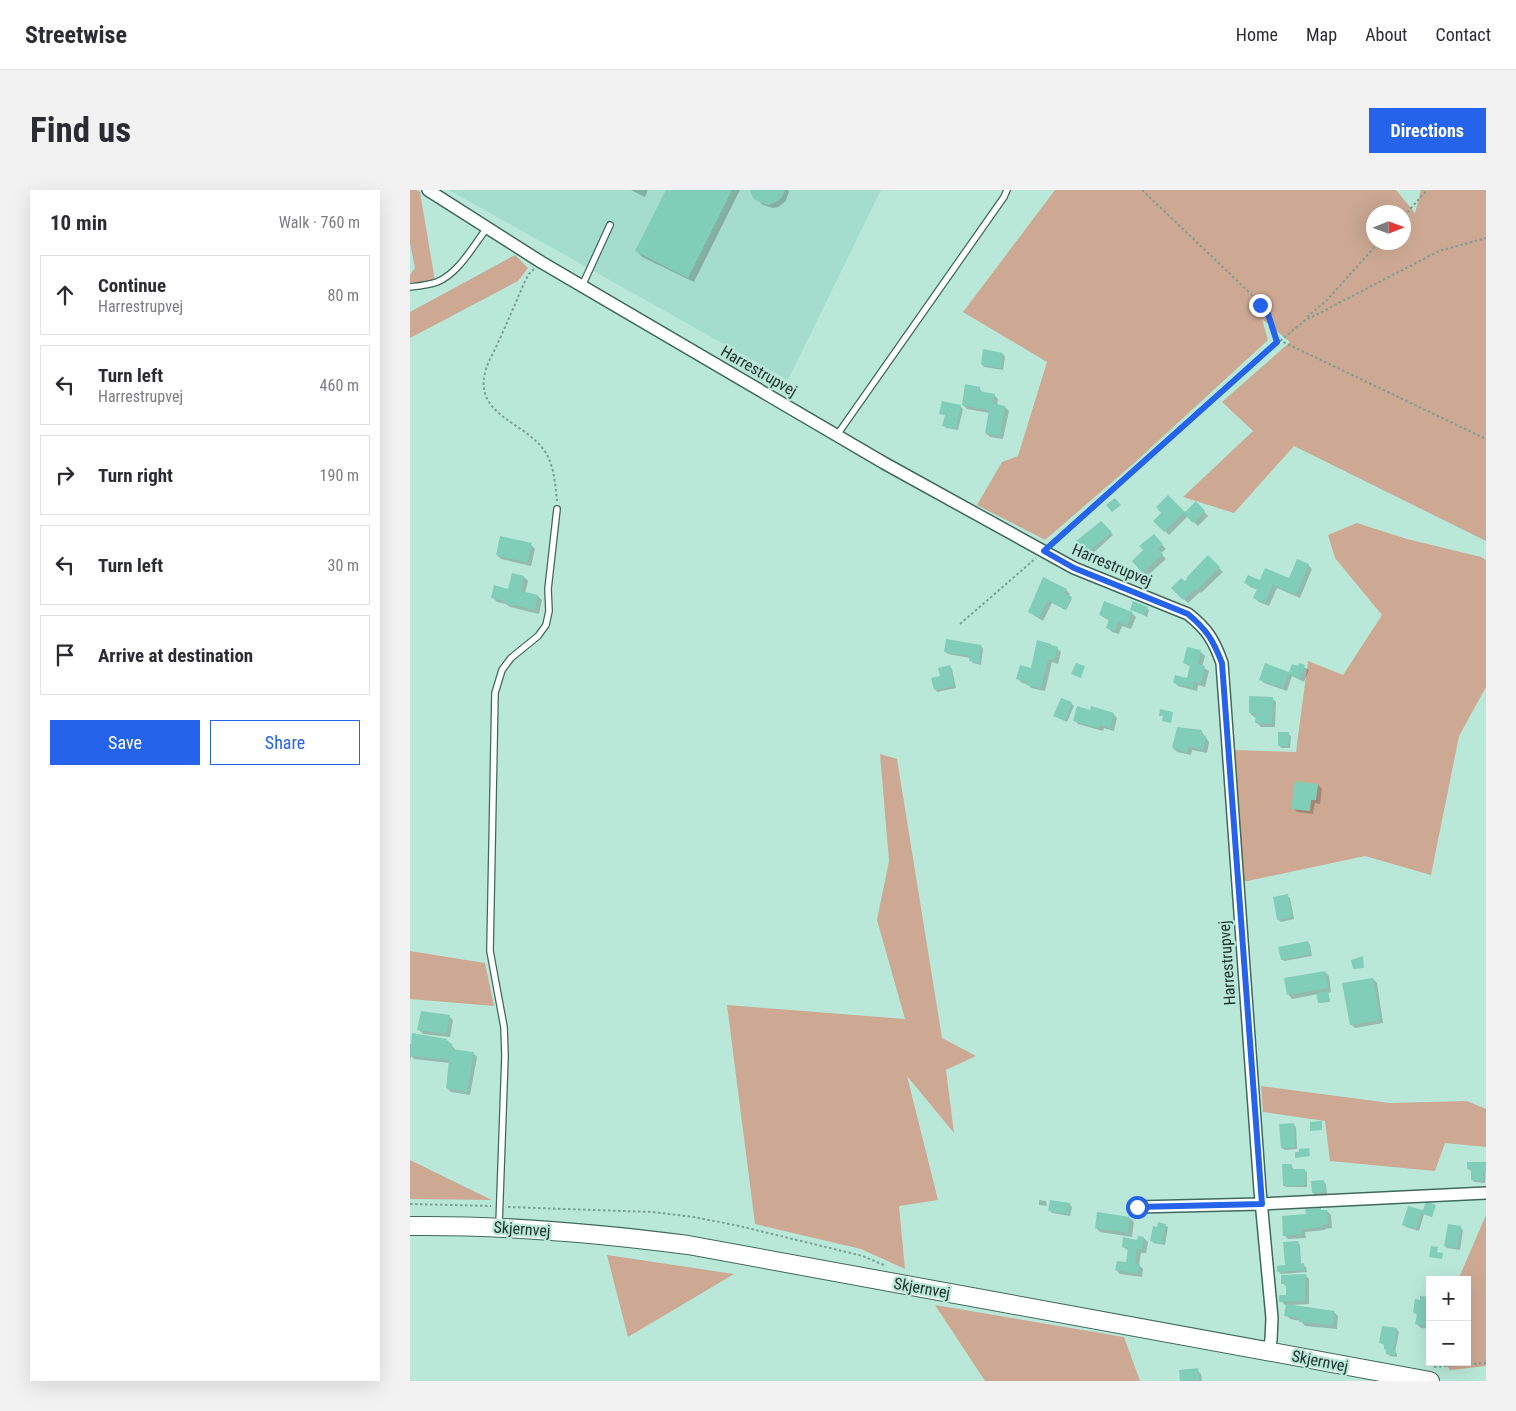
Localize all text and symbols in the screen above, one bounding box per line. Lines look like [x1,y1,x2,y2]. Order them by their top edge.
text: Streetwise [25,21,127,49]
text: Home [1236,24,1278,45]
text: Map [1306,24,1337,45]
text: About [1365,24,1407,45]
text: Contact [1435,24,1491,45]
button: Directions [1369,108,1486,153]
text: Find us [30,110,131,151]
north arrow [1366,205,1411,250]
text: 10 min [50,211,107,235]
text: Walk · 760 m [279,213,360,232]
text: Continue [98,274,166,297]
icon: ahead [51,281,79,309]
text: 80 m [327,286,359,305]
route end [1249,294,1272,317]
text: Harrestrupvej [98,297,183,316]
street label: Harrestrupvej [717,342,801,400]
text: Turn left [98,364,163,387]
icon: left [51,371,79,399]
text: 460 m [320,376,359,395]
text: Harrestrupvej [98,387,183,406]
icon: right [51,461,79,489]
text: Turn right [98,464,173,487]
text: 190 m [320,466,359,485]
street label: Harrestrupvej [1069,540,1155,590]
icon: left [51,551,79,579]
text: Turn left [98,554,163,577]
text: 30 m [327,556,359,575]
icon: arrive [51,641,79,669]
text: Arrive at destination [98,644,253,667]
button: Save [50,720,200,765]
button: Share [210,720,360,765]
street label: Harrestrupvej [1215,920,1239,1006]
route start [1126,1196,1149,1219]
street label: Skjernvej [493,1218,551,1240]
street label: Skjernvej [892,1274,952,1302]
map controls [1426,1276,1471,1366]
button: + [1426,1276,1471,1321]
button: − [1426,1321,1471,1366]
street label: Skjernvej [1290,1346,1350,1376]

